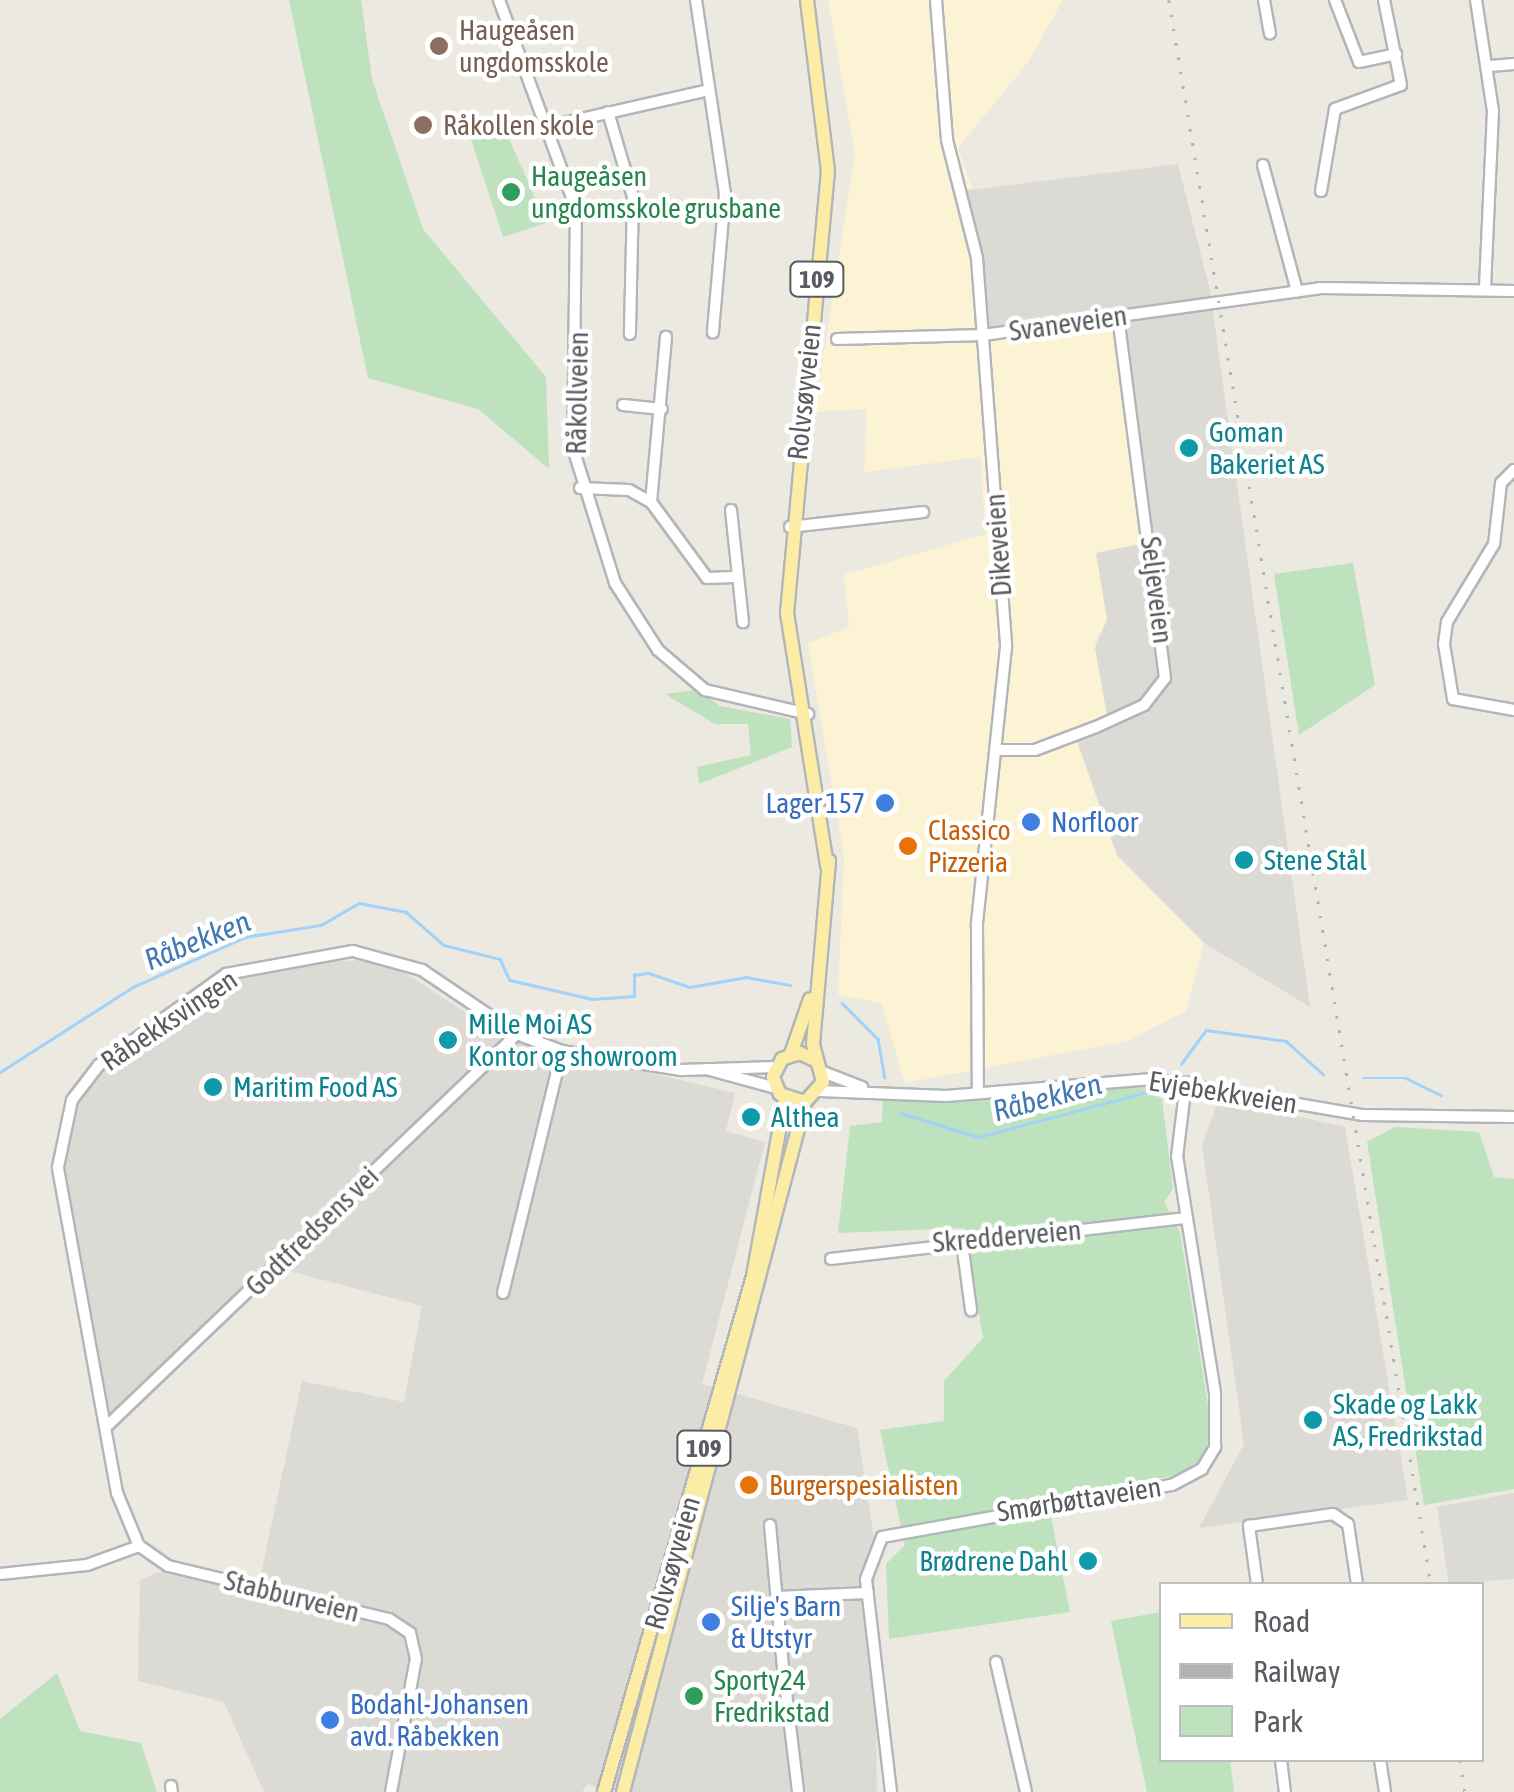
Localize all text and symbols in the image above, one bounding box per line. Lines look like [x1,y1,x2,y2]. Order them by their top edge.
place label: Haugeåsen ungdomsskole [459,13,609,79]
marker: Haugeåsen ungdomsskole [428,35,450,57]
place label: Råkollen skole [443,108,594,142]
marker: Råkollen skole [412,114,434,136]
place label: Haugeåsen ungdomsskole grusbane [531,159,781,225]
marker: Haugeåsen ungdomsskole grusbane [500,181,522,203]
road number: 109 [787,259,847,299]
street label: Svaneveien [1007,298,1129,348]
street label: Rolvsøyveien [780,322,828,462]
street label: Råkollveien [559,331,595,455]
place label: Goman Bakeriet AS [1209,415,1325,481]
marker: Goman Bakeriet AS [1178,437,1200,459]
street label: Dikeveien [978,492,1018,598]
street label: Seljeveien [1134,535,1180,645]
place label: Lager 157 [765,786,865,820]
marker: Lager 157 [874,792,896,814]
place label: Norfloor [1051,805,1138,839]
marker: Norfloor [1020,811,1042,833]
place label: Classico Pizzeria [928,813,1011,879]
marker: Classico Pizzeria [897,835,919,857]
place label: Stene Stål [1264,843,1367,877]
marker: Stene Stål [1233,849,1255,871]
water label: Råbekken [139,903,255,977]
street label: Råbekksvingen [95,962,243,1078]
place label: Mille Moi AS Kontor og showroom [468,1007,678,1073]
marker: Mille Moi AS Kontor og showroom [437,1029,459,1051]
street label: Evjebekkveien [1146,1064,1300,1120]
water label: Råbekken [989,1065,1105,1129]
place label: Maritim Food AS [233,1070,398,1104]
marker: Maritim Food AS [202,1076,224,1098]
place label: Althea [771,1100,840,1134]
marker: Althea [740,1106,762,1128]
street label: Godtfredsens vei [239,1159,385,1303]
street label: Skredderveien [931,1213,1083,1259]
place label: Skade og Lakk AS, Fredrikstad [1333,1387,1483,1453]
marker: Skade og Lakk AS, Fredrikstad [1302,1409,1324,1431]
road number: 109 [674,1428,734,1468]
place label: Burgerspesialisten [769,1468,959,1502]
street label: Smørbøttaveien [995,1469,1163,1529]
marker: Burgerspesialisten [738,1474,760,1496]
street label: Rolvsøyveien [637,1493,707,1633]
place label: Brødrene Dahl [919,1544,1068,1578]
marker: Brødrene Dahl [1077,1550,1099,1572]
street label: Stabburveien [221,1563,363,1629]
legend [1159,1582,1484,1762]
place label: Silje's Barn & Utstyr [731,1589,841,1655]
text: Road [1253,1604,1310,1638]
marker: Silje's Barn & Utstyr [700,1611,722,1633]
text: Railway [1253,1654,1340,1688]
place label: Sporty24 Fredrikstad [714,1663,830,1729]
marker: Sporty24 Fredrikstad [683,1685,705,1707]
place label: Bodahl-Johansen avd. Råbekken [350,1687,529,1753]
text: Park [1253,1704,1303,1738]
marker: Bodahl-Johansen avd. Råbekken [319,1709,341,1731]

